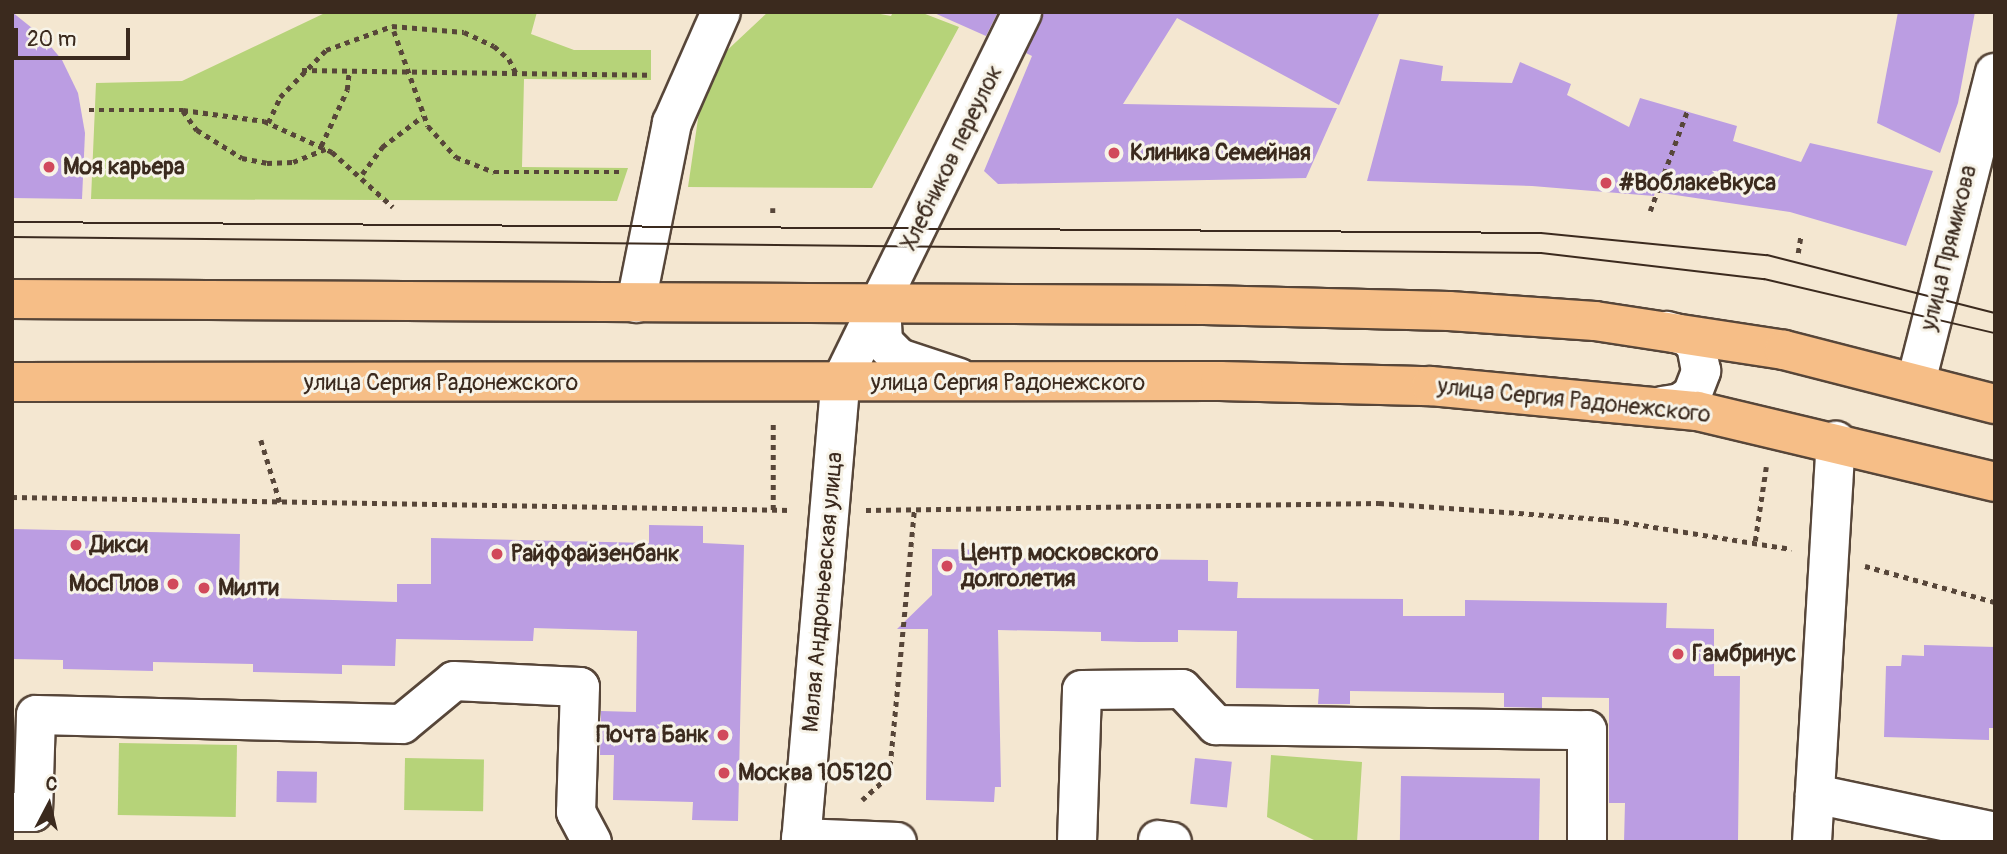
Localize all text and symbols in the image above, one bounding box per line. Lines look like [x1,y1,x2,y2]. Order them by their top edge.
scale bar [18,14,133,58]
text: 20 m [27,26,76,53]
street label: Хлебников переулок [895,61,1009,255]
place label: Клиника Семейная [1130,139,1311,167]
marker: Клиника Семейная [1104,143,1124,163]
place label: Моя карьера [63,153,185,181]
marker: Моя карьера [41,159,57,175]
street label: улица Прямикова [1915,163,1983,333]
place label: #ВоблакеВкуса [1620,169,1776,197]
marker: #ВоблакеВкуса [1598,175,1614,191]
street label: улица Сергия Радонежского [304,369,578,397]
street label: улица Сергия Радонежского [871,369,1145,397]
street label: улица Сергия Радонежского [1436,373,1712,429]
street label: Малая Андроньевская улица [797,451,849,733]
place label: Дикси [90,531,148,559]
marker: Дикси [68,537,84,553]
place label: Центр московского долголетия [961,539,1158,593]
place label: Райффайзенбанк [511,540,680,568]
marker: Райффайзенбанк [489,546,505,562]
marker: Центр московского долголетия [939,558,955,574]
place label: МосПлов [69,570,159,598]
place label: Милти [218,574,279,602]
marker: МосПлов [165,576,181,592]
marker: Милти [196,580,212,596]
place label: Гамбринус [1692,640,1796,668]
marker: Гамбринус [1670,646,1686,662]
place label: Почта Банк [596,721,709,749]
marker: Почта Банк [715,727,731,743]
place label: Москва 105120 [738,759,892,787]
marker: Москва 105120 [716,765,732,781]
north arrow [14,770,84,840]
text: С [44,772,59,797]

